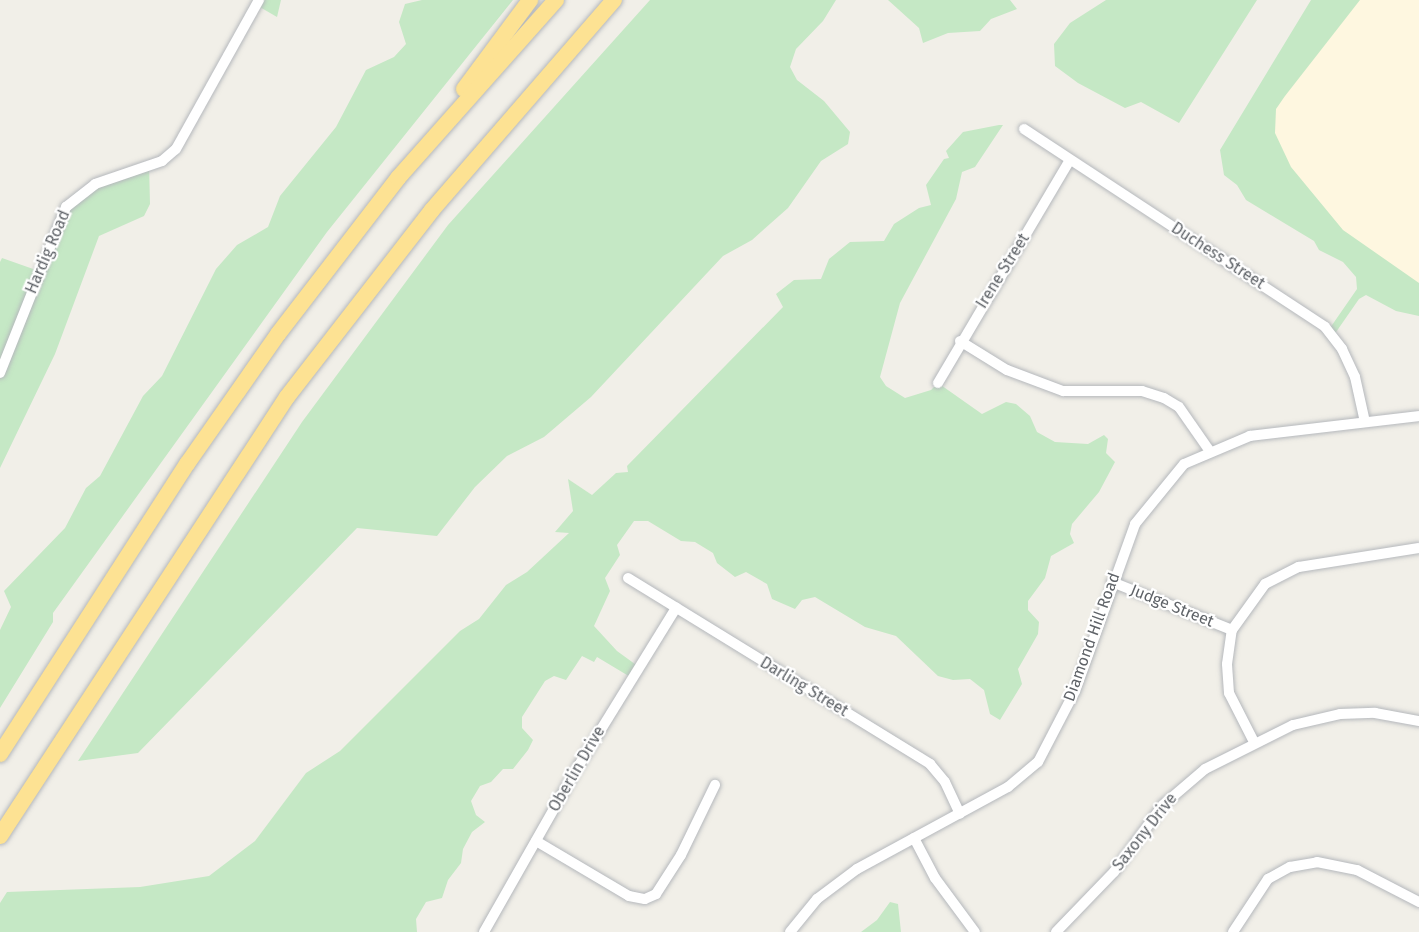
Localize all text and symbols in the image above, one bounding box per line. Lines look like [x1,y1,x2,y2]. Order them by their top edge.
street label: Hardig Road [22,207,74,297]
street label: Duchess Street [1168,219,1268,293]
street label: Irene Street [972,230,1034,312]
street label: Diamond Hill Road [1060,570,1124,704]
street label: Judge Street [1128,581,1216,631]
street label: Darling Street [756,653,852,721]
street label: Oberlin Drive [545,723,609,815]
street label: Saxony Drive [1109,789,1181,875]

